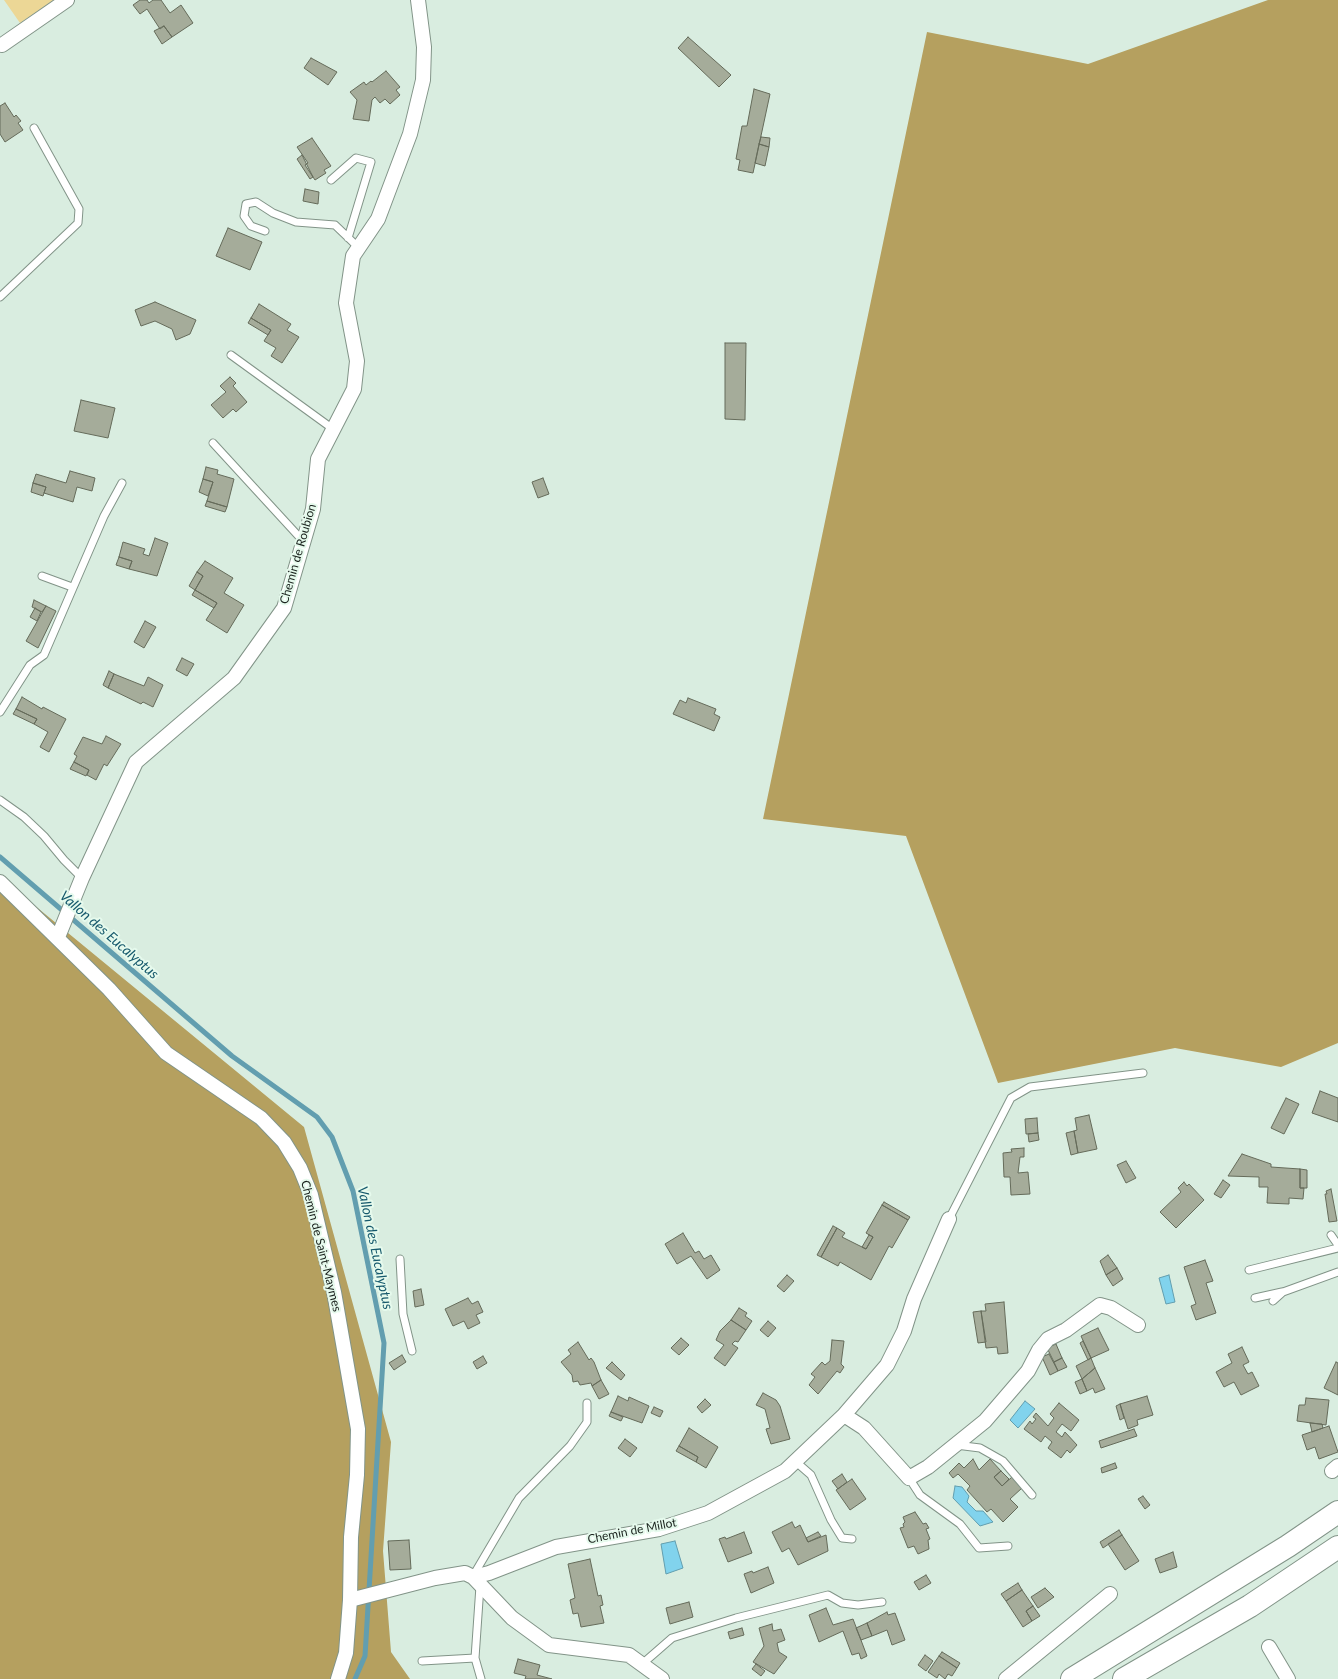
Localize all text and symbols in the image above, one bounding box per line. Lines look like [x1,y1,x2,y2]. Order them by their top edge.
street label: Chemin de Roubion [277,502,319,606]
water label: Vallon des Eucalyptus [56,888,162,982]
street label: Chemin de Saint-Maymes [298,1179,344,1313]
water label: Vallon des Eucalyptus [354,1185,396,1311]
street label: Chemin de Millot [586,1515,678,1547]

